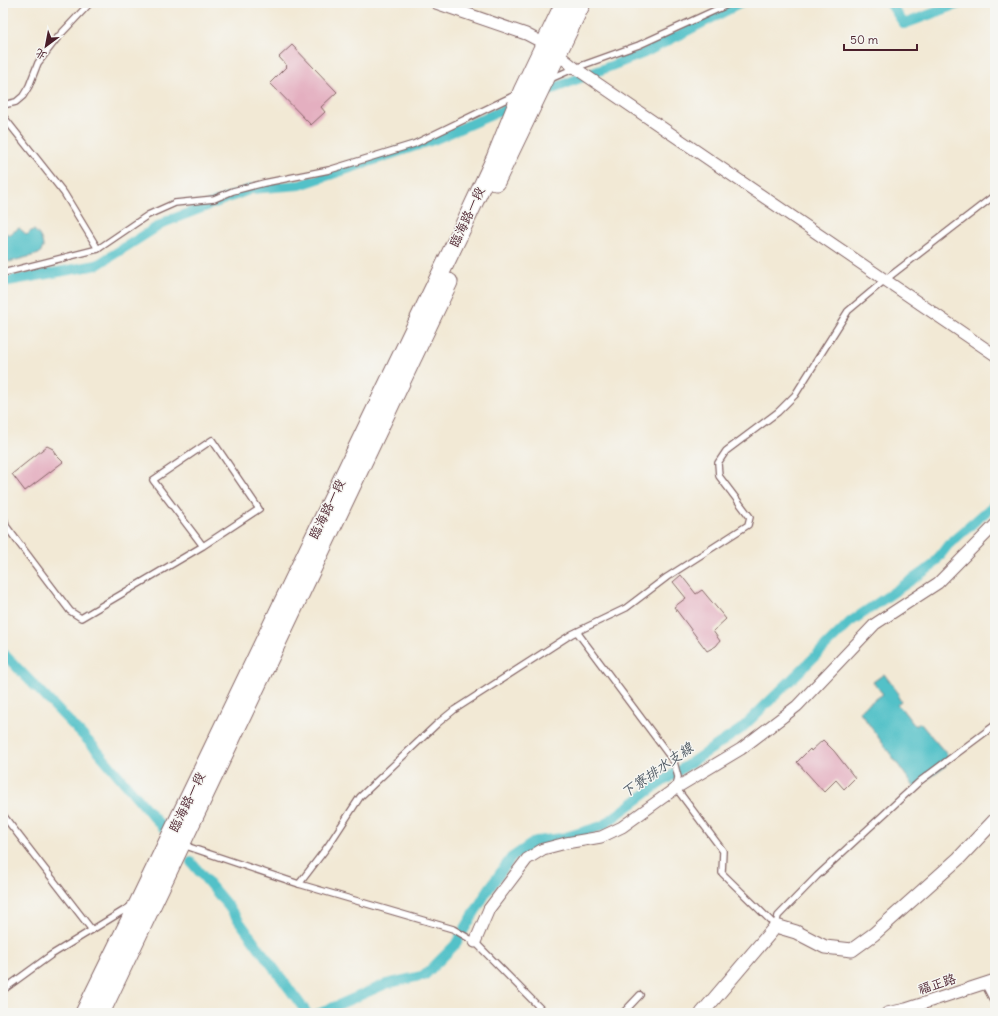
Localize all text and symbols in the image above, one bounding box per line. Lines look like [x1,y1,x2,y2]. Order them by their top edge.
north arrow [26,26,66,66]
scale bar [844,26,917,52]
text: 50 m [850,32,879,47]
text: 北 [32,46,49,63]
street label: 臨海路一段 [446,184,488,250]
street label: 臨海路一段 [305,476,349,542]
water label: 下寮排水支線 [617,738,697,801]
street label: 臨海路一段 [165,769,209,835]
street label: 福正路 [916,970,958,998]

